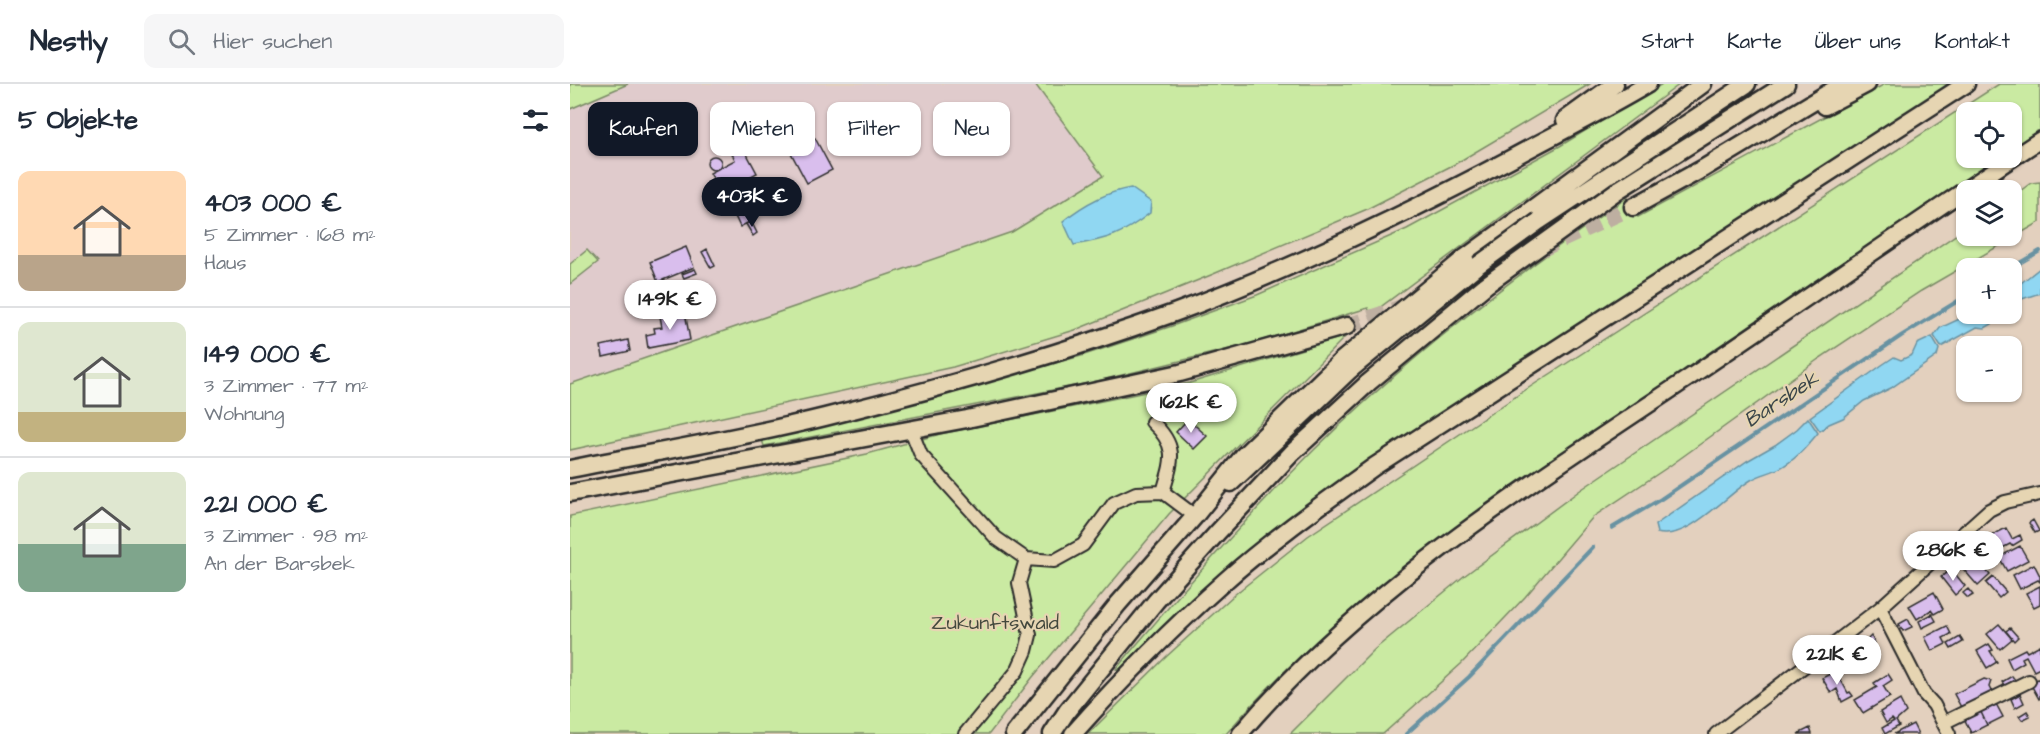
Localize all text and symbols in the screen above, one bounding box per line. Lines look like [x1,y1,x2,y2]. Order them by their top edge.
search box [144,14,564,68]
text: Nestly [30,22,108,61]
icon: search [165,25,198,58]
text: Hier suchen [213,26,332,57]
text: Start [1641,27,1694,56]
text: Karte [1727,27,1782,56]
text: Über uns [1815,27,1901,56]
text: Kontakt [1934,27,2010,56]
text: 5 Objekte [18,102,138,138]
chip: Kaufen [588,102,698,156]
chip: Mieten [710,102,815,156]
chip: Filter [827,102,921,156]
chip: Neu [933,102,1010,156]
map controls [1956,102,2022,402]
button: locate [1956,102,2022,168]
icon: filters [519,104,552,137]
pin: 403K € [703,177,801,228]
button: layers [1956,180,2022,246]
text: 403K € [716,182,788,210]
text: 403 000 € [204,185,342,221]
icon: home [66,195,138,267]
text: 5 Zimmer · 168 m² [204,221,376,249]
text: Haus [204,249,246,277]
button: + [1956,258,2022,324]
pin: 149K € [621,280,719,331]
text: 149K € [638,285,702,313]
text: 149 000 € [204,336,331,372]
button: − [1956,336,2022,402]
icon: home [66,346,138,418]
water label: Barsbek [1738,364,1825,434]
text: 3 Zimmer · 77 m² [204,372,368,400]
pin: 162K € [1142,383,1240,434]
text: 162K € [1160,388,1222,416]
text: Wohnung [204,400,284,428]
text: 221 000 € [204,486,328,522]
icon: home [66,496,138,568]
text: 3 Zimmer · 98 m² [204,522,368,550]
pin: 286K € [1904,531,2002,582]
text: 286K € [1917,536,1989,564]
text: An der Barsbek [204,550,355,578]
park label: Zukunftswald [931,609,1059,637]
pin: 221K € [1788,635,1886,686]
text: 221K € [1806,640,1868,668]

